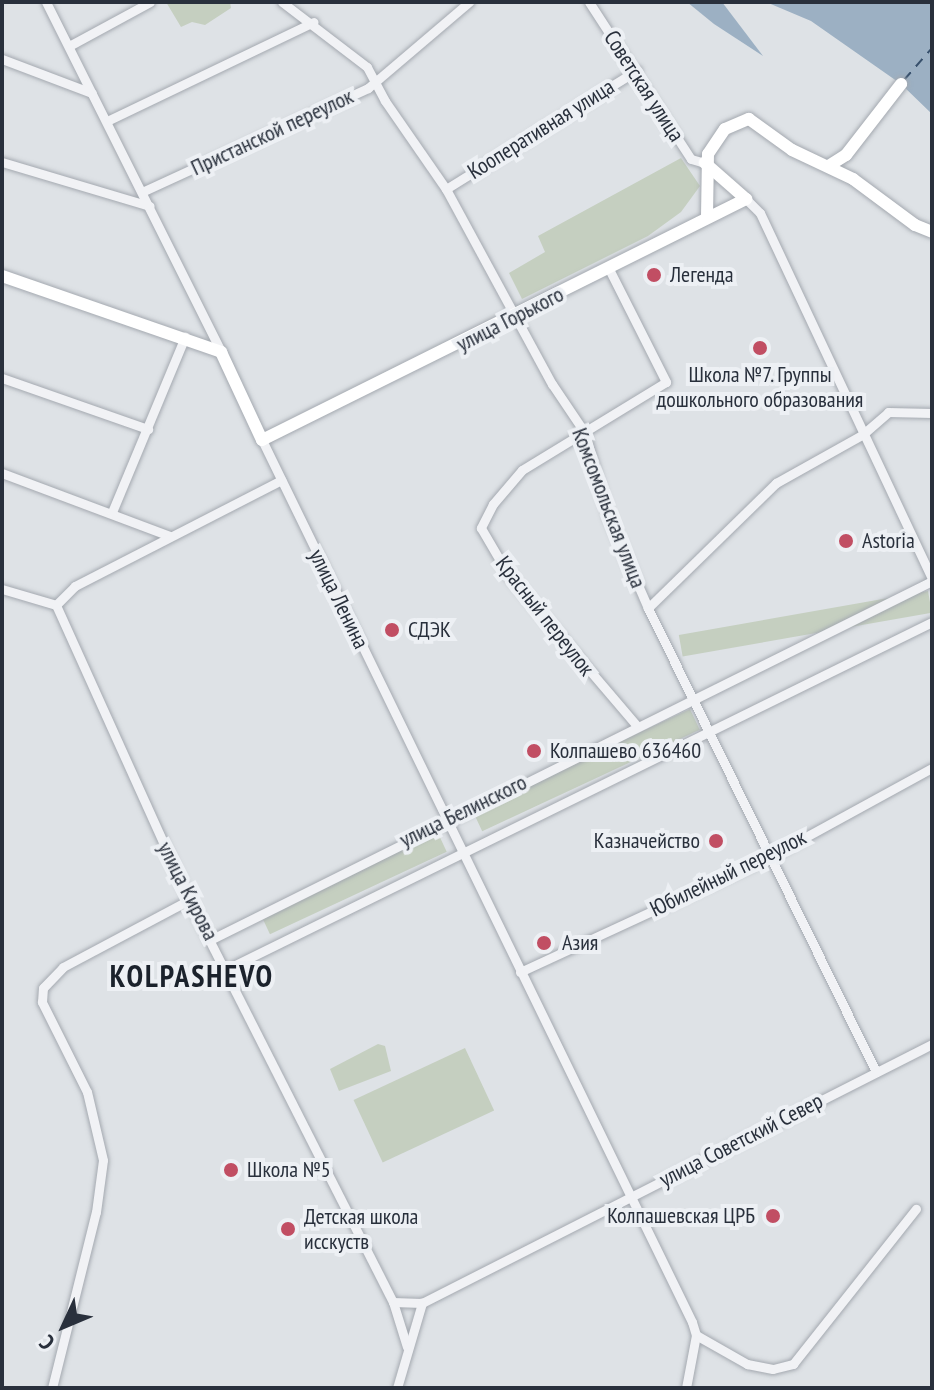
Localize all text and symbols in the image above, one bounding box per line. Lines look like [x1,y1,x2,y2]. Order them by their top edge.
street label: Советская улица [598,25,690,147]
street label: Кооперативная улица [463,73,619,185]
street label: Пристанской переулок [187,83,357,181]
place label: Легенда [670,262,733,288]
marker: Легенда [645,266,663,284]
street label: улица Горького [452,281,568,357]
marker: Школа №7. Группы дошкольного образования [751,339,769,357]
place label: Школа №7. Группы дошкольного образования [657,361,863,412]
street label: Комсомольская улица [566,424,652,592]
place label: Astoria [862,528,915,554]
marker: Astoria [837,532,855,550]
street label: улица Ленина [304,545,374,653]
street label: Красный переулок [490,551,600,681]
place label: СДЭК [408,617,451,643]
marker: СДЭК [383,621,401,639]
place label: Колпашево 636460 [550,738,701,764]
marker: Колпашево 636460 [525,742,543,760]
street label: улица Белинского [395,769,531,853]
street label: Юбилейный переулок [646,824,810,922]
place label: Казначейство [594,828,700,854]
marker: Казначейство [707,832,725,850]
street label: улица Кирова [152,837,224,945]
place label: Азия [562,930,598,956]
marker: Азия [533,932,555,954]
district label: KOLPASHEVO [110,958,274,994]
street label: улица Советский Север [655,1087,827,1193]
place label: Школа №5 [247,1157,331,1183]
marker: Школа №5 [222,1161,240,1179]
place label: Детская школа исскуств [304,1203,418,1254]
place label: Колпашевская ЦРБ [607,1203,755,1229]
marker: Колпашевская ЦРБ [762,1205,784,1227]
marker: Детская школа исскуств [279,1220,297,1238]
north arrow [24,1286,104,1366]
text: С [33,1329,60,1356]

